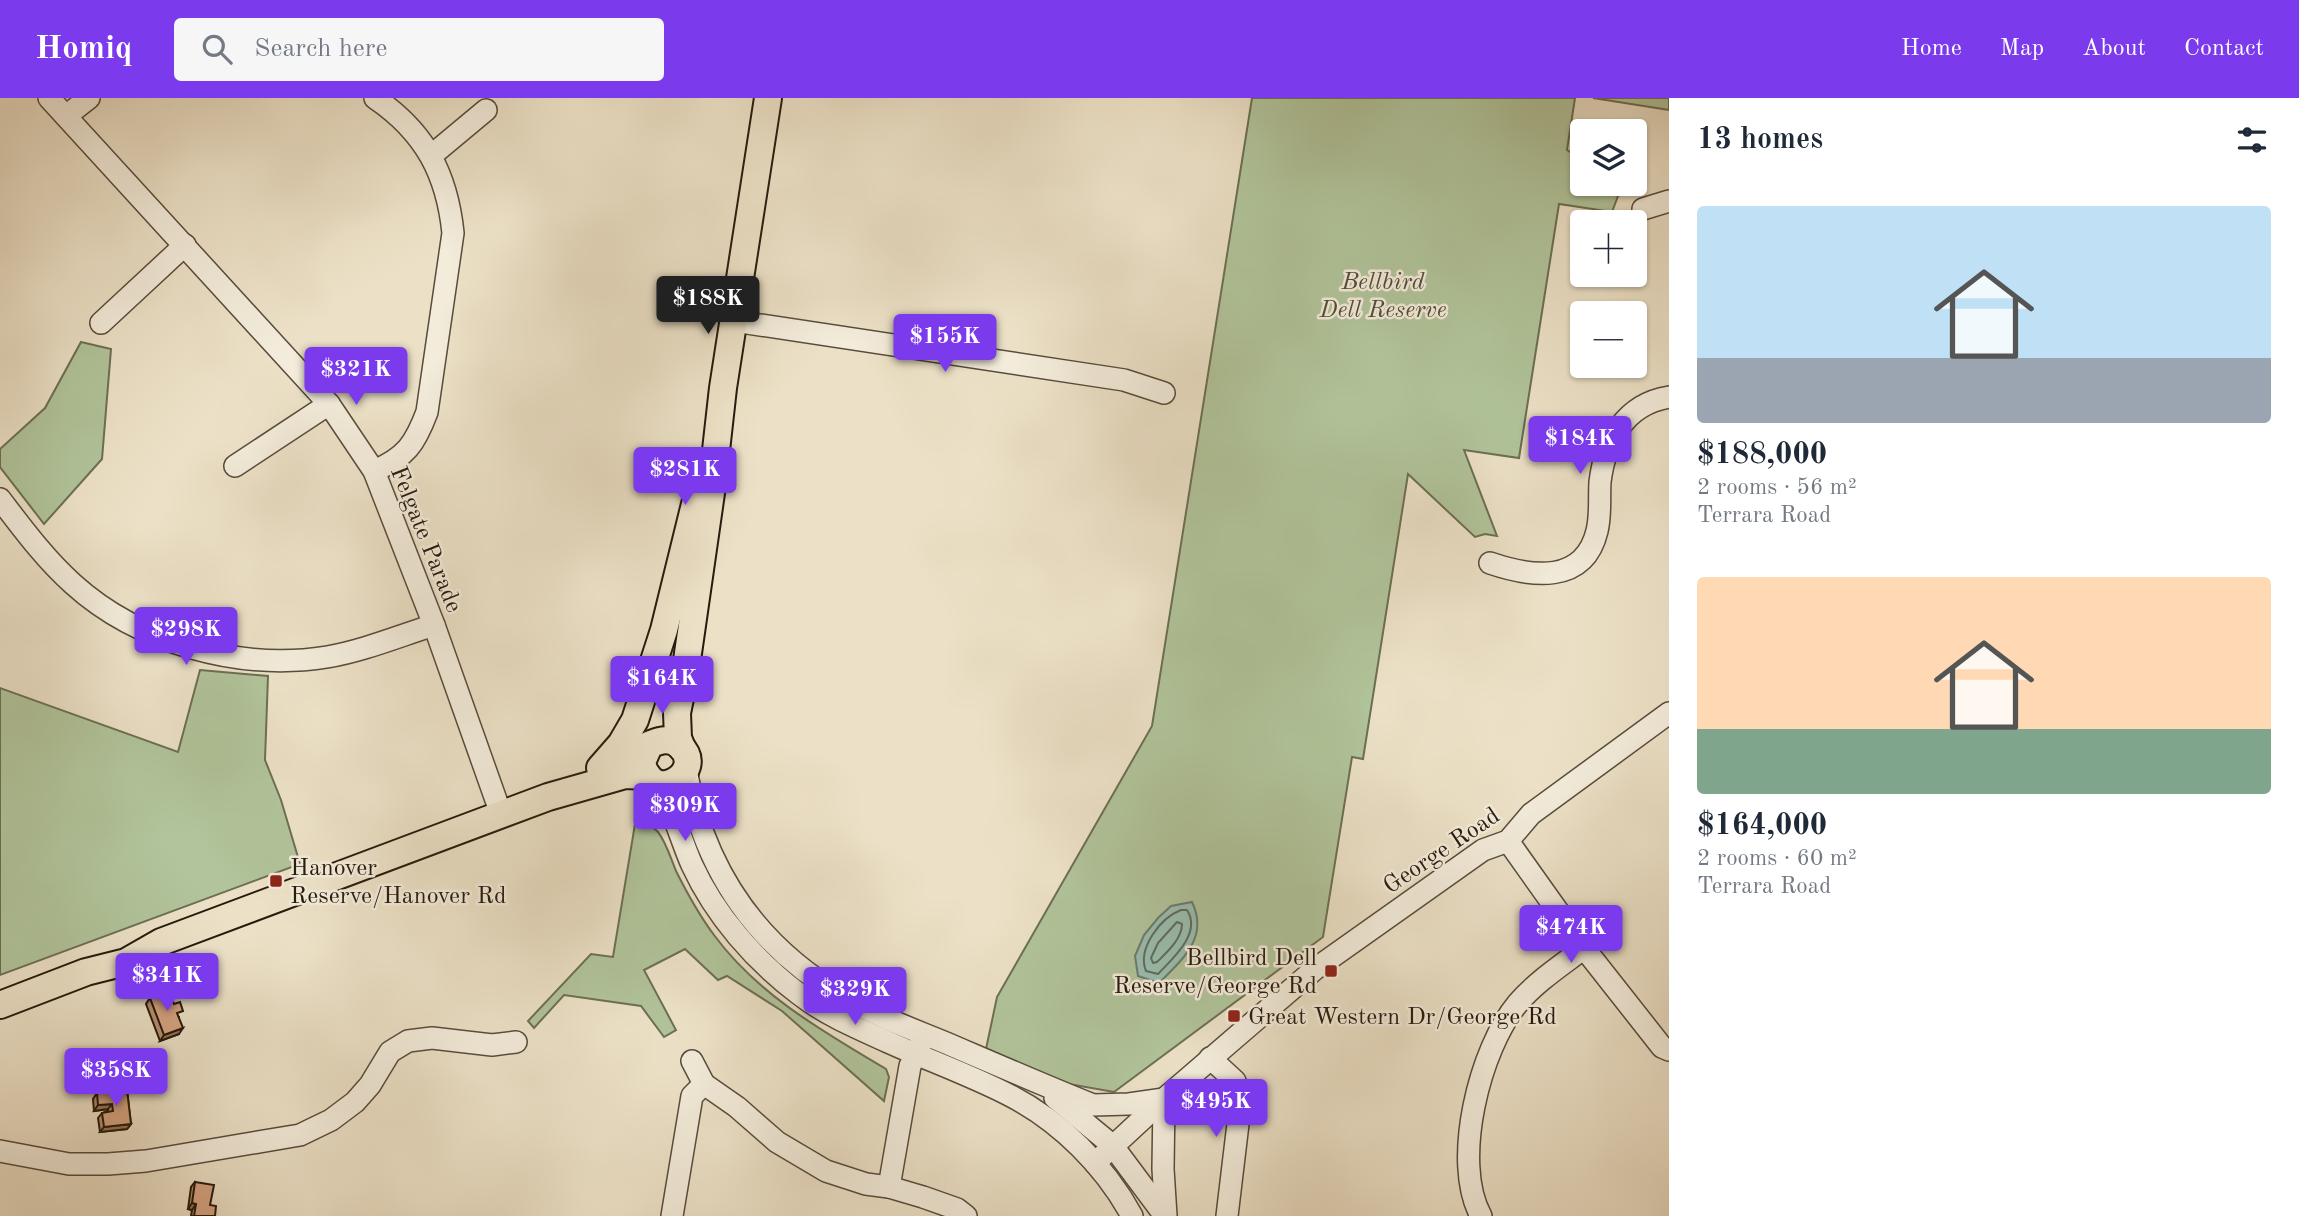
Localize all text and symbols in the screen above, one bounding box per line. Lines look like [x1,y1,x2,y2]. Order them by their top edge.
search box [174,18,664,81]
icon: search [198,30,236,68]
text: Homiq [35,33,132,66]
text: Search here [254,36,387,62]
text: Home [1901,37,1962,61]
text: Map [2000,37,2044,61]
text: About [2082,37,2146,61]
text: Contact [2184,37,2264,61]
map controls [1570,119,1647,378]
button: layers [1570,119,1647,196]
icon: filters [2233,121,2271,159]
text: 13 homes [1697,125,1823,155]
button: + [1570,210,1647,287]
icon: home [1921,251,2047,377]
park label: Bellbird Dell Reserve [1318,271,1447,323]
pin: $188K [659,276,757,336]
text: $188K [672,287,744,310]
button: − [1570,301,1647,378]
pin: $155K [896,314,994,374]
text: $155K [909,325,981,348]
pin: $321K [307,348,405,407]
text: $321K [320,358,392,381]
pin: $184K [1531,416,1629,476]
text: $184K [1544,427,1616,450]
text: $188,000 [1697,440,1827,470]
pin: $281K [636,448,734,507]
text: $281K [649,458,721,481]
street label: Felgate Parade [385,463,465,616]
text: 2 rooms · 56 m² [1697,476,1857,499]
text: Terrara Road [1697,504,1831,527]
pin: $298K [137,608,235,667]
text: $298K [150,618,222,641]
icon: home [1921,622,2047,748]
pin: $164K [613,656,711,716]
text: $164K [626,667,698,690]
pin: $309K [636,784,734,843]
text: $309K [649,794,721,817]
street label: George Road [1380,804,1504,899]
text: $164,000 [1697,811,1827,841]
text: 2 rooms · 60 m² [1697,847,1857,870]
place label: Hanover Reserve/Hanover Rd [290,857,506,909]
marker: Hanover Reserve/Hanover Rd [268,873,284,889]
text: Terrara Road [1697,875,1831,898]
pin: $474K [1522,906,1620,965]
text: $474K [1535,916,1607,939]
place label: Bellbird Dell Reserve/George Rd [1114,947,1317,999]
pin: $341K [118,954,216,1013]
marker: Bellbird Dell Reserve/George Rd [1323,963,1339,979]
text: $341K [131,964,203,987]
pin: $329K [806,968,904,1027]
text: $329K [819,978,891,1001]
place label: Great Western Dr/George Rd [1248,1006,1557,1030]
marker: Great Western Dr/George Rd [1226,1008,1242,1024]
pin: $358K [67,1048,165,1108]
text: $358K [80,1059,152,1082]
pin: $495K [1167,1080,1265,1139]
text: $495K [1180,1090,1252,1113]

